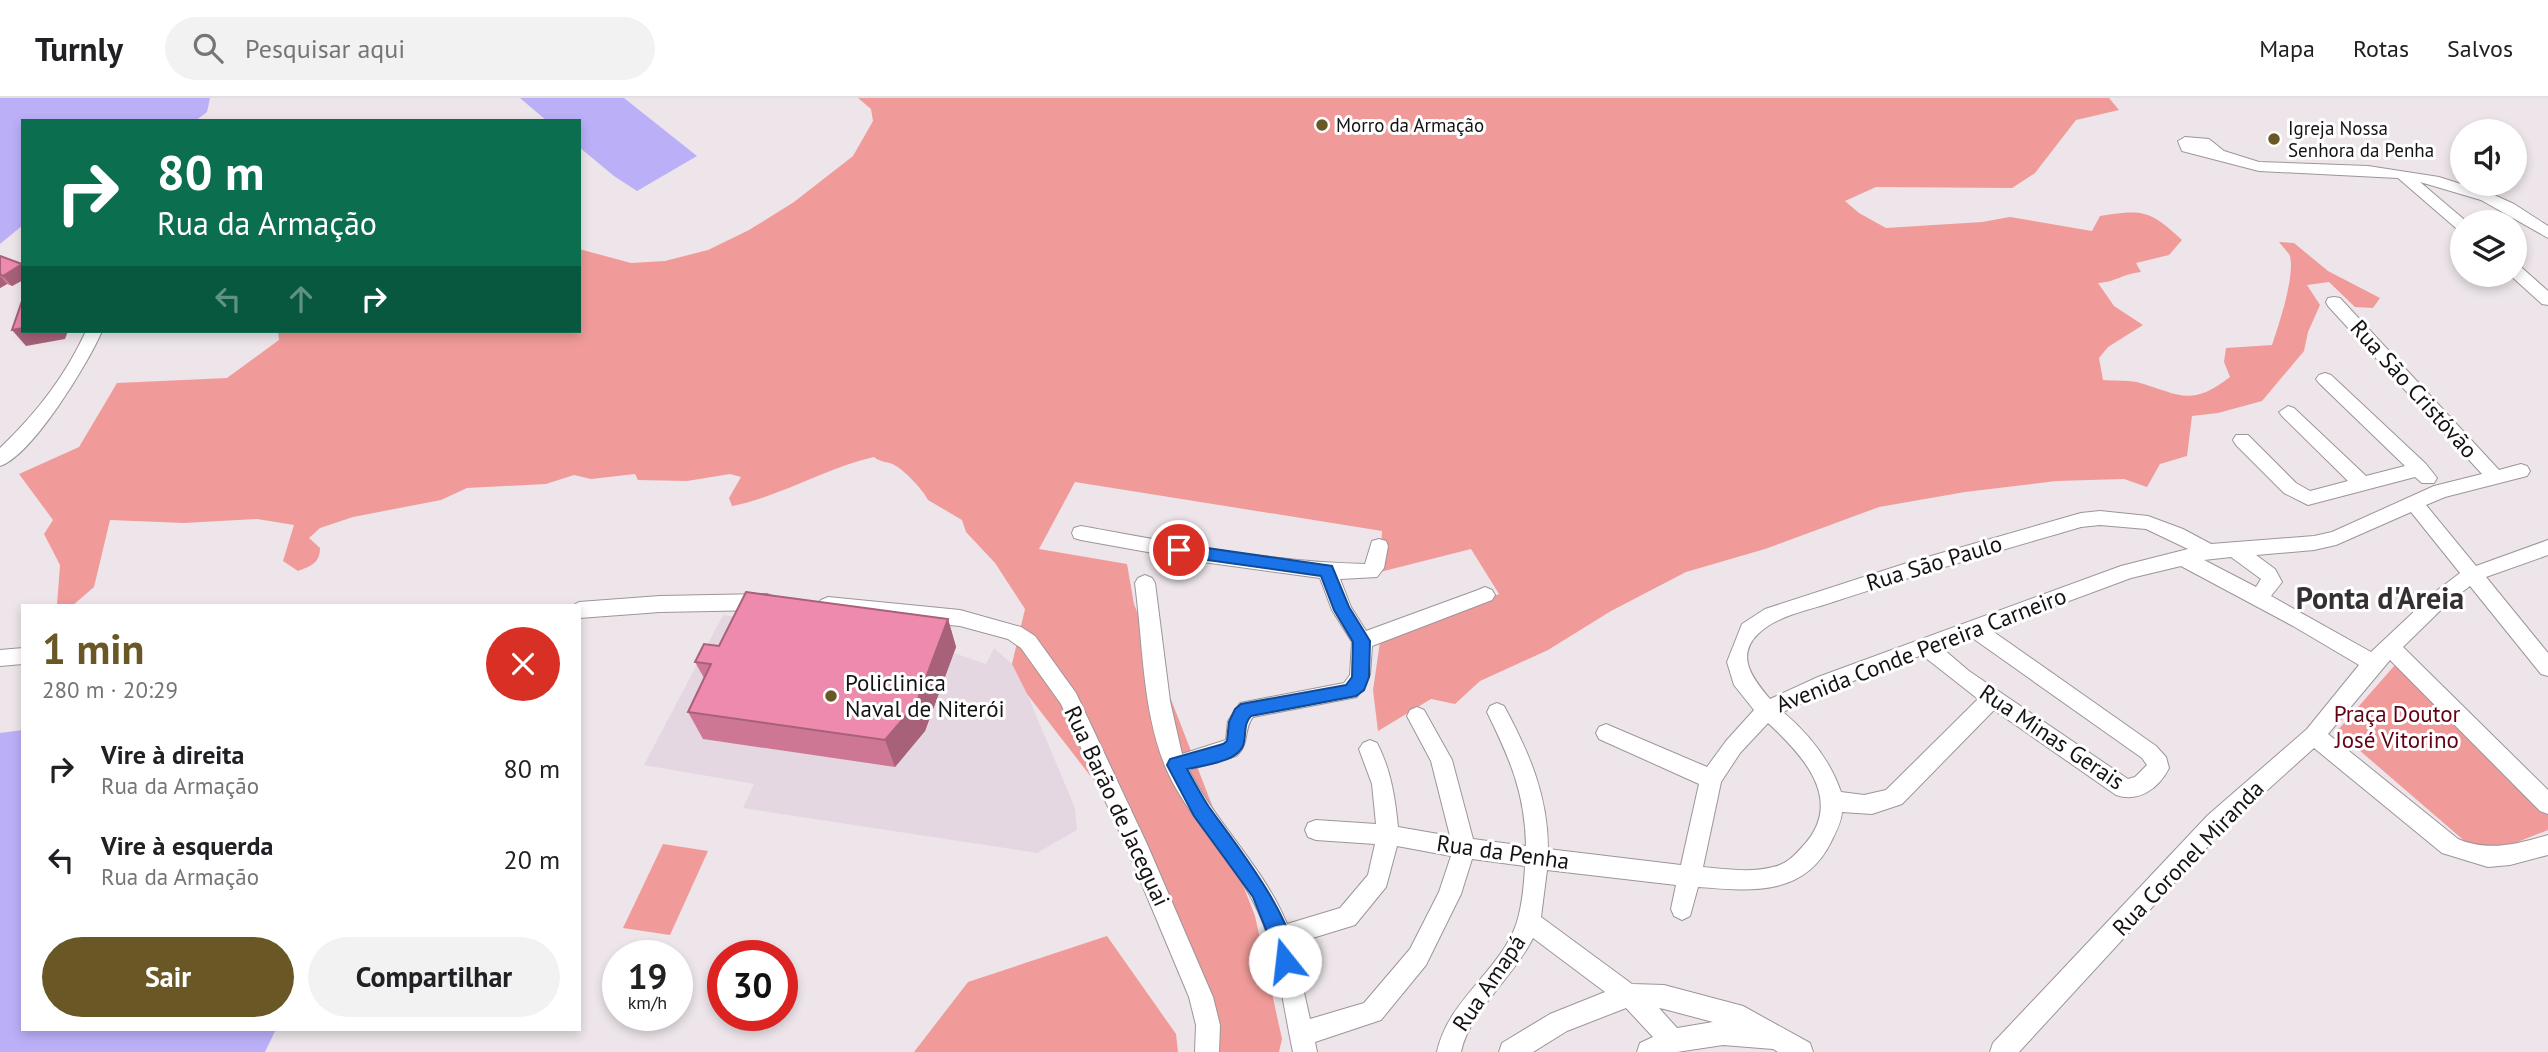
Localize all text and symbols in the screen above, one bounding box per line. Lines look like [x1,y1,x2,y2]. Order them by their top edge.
search box [165,17,655,80]
text: Turnly [35,27,123,70]
icon: search [189,29,227,67]
text: Pesquisar aqui [245,32,405,65]
text: Mapa [2259,33,2315,64]
text: Rotas [2353,33,2409,64]
text: Salvos [2447,33,2513,64]
place label: Morro da Armação [1336,113,1484,137]
place label: Igreja Nossa Senhora da Penha [2288,116,2434,162]
marker: Morro da Armação [1314,117,1330,133]
map controls [2450,119,2527,287]
button: sound [2450,119,2527,196]
marker: Igreja Nossa Senhora da Penha [2266,131,2282,147]
text: 80 m [157,140,264,204]
icon: right [42,147,133,238]
text: Rua da Armação [157,202,377,244]
button: layers [2450,210,2527,287]
icon: left [209,280,247,318]
icon: ahead [282,280,320,318]
icon: right [355,280,393,318]
street label: Rua São Cristóvão [2345,313,2484,464]
pin [1149,520,1209,580]
street label: Rua São Paulo [1862,528,2005,597]
icon: arrive [1160,531,1198,569]
district label: Ponta d'Areia [2296,578,2464,617]
street label: Avenida Conde Pereira Carneiro [1772,581,2070,718]
text: 1 min [42,621,144,676]
button: close [486,627,560,701]
place label: Policlinica Naval de Niterói [845,668,1005,723]
text: 280 m · 20:29 [42,675,178,704]
street label: Rua Minas Gerais [1974,677,2130,796]
marker: Policlinica Naval de Niterói [823,688,839,704]
park label: Praça Doutor José Vitorino [2334,699,2461,754]
street label: Rua Barão de Jaceguai [1058,701,1177,911]
text: Vire à direita [101,738,244,771]
icon: right [42,750,80,788]
text: 80 m [504,752,560,785]
text: Rua da Armação [101,771,259,800]
street label: Rua Coronel Miranda [2106,774,2269,942]
street label: Rua da Penha [1435,828,1571,875]
text: Vire à esquerda [101,829,273,862]
icon: left [42,841,80,879]
text: 20 m [504,843,560,876]
text: Rua da Armação [101,862,259,891]
position arrow [1248,924,1322,998]
street label: Rua Amapá [1446,929,1531,1036]
button: Sair [42,937,294,1017]
button: Compartilhar [308,937,560,1017]
speed limit sign: 30 [707,940,798,1031]
text: 19 [628,953,667,999]
text: km/h [628,991,667,1014]

